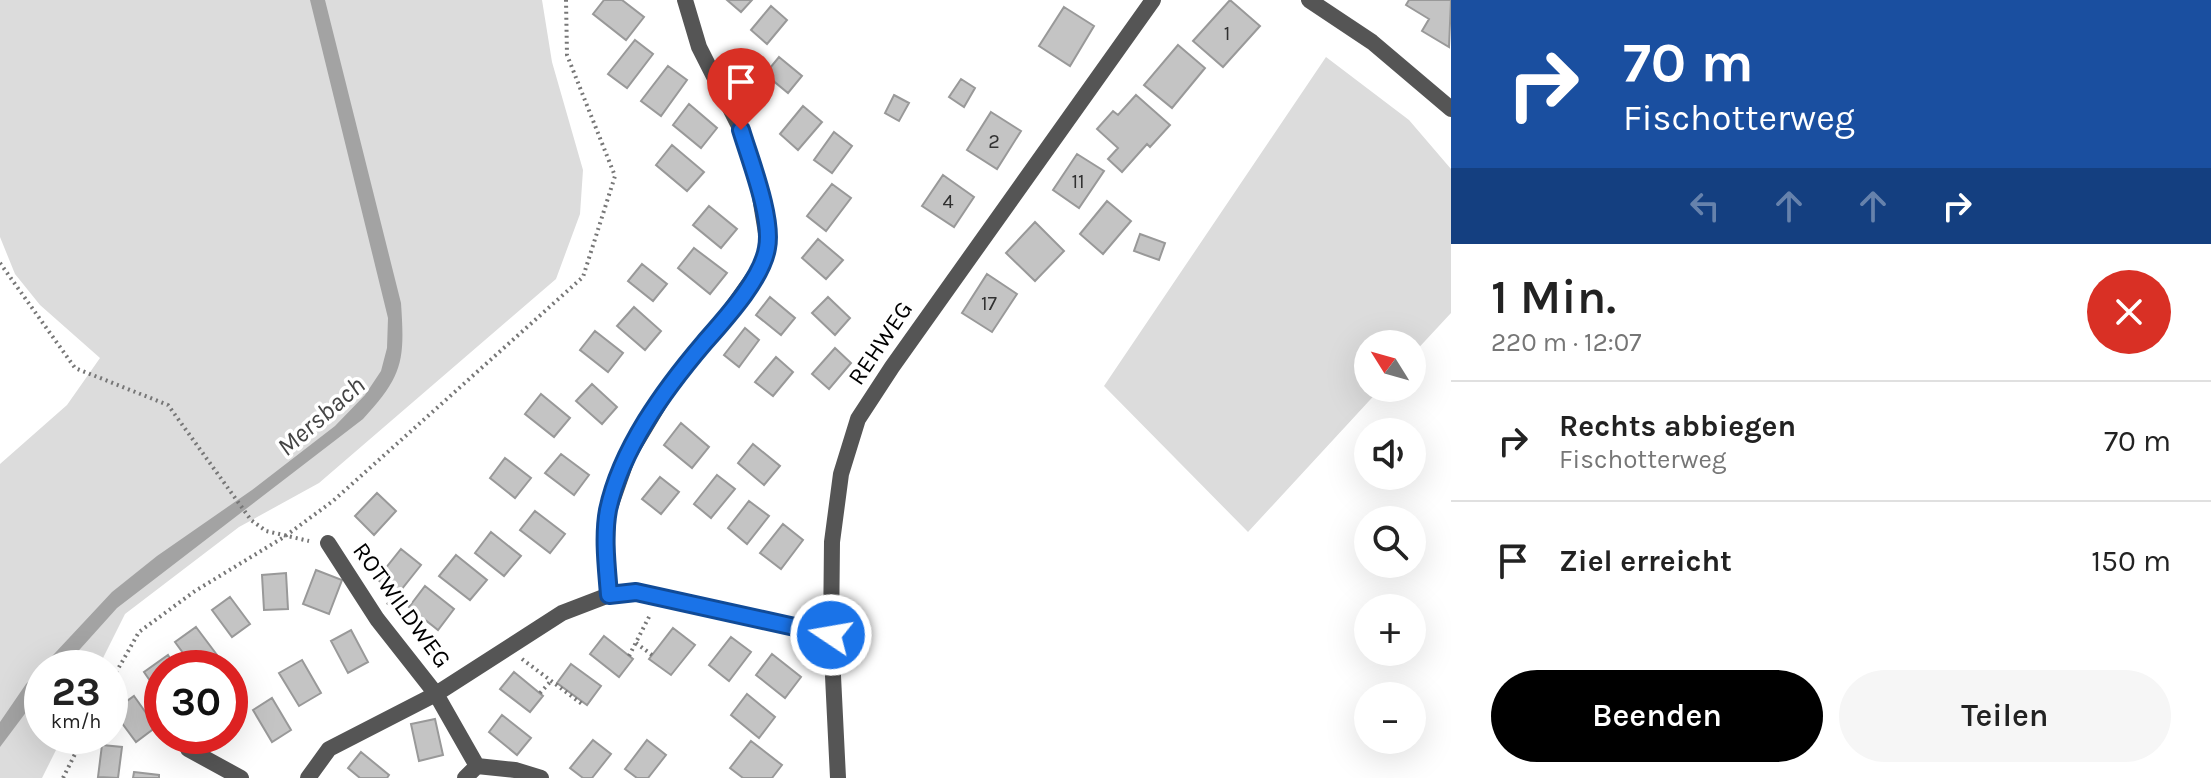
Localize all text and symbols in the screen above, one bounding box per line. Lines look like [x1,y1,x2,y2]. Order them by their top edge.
house number: 1 [1224,22,1230,45]
text: 70 m [1623,30,1754,95]
icon: right [1491,32,1595,136]
pin [707,48,775,130]
icon: arrive [719,60,763,104]
text: Fischotterweg [1623,97,1855,139]
house number: 2 [988,130,1000,153]
house number: 11 [1071,170,1085,193]
icon: left [1683,184,1727,228]
icon: ahead [1767,184,1811,228]
icon: ahead [1851,184,1895,228]
icon: right [1935,184,1979,228]
house number: 4 [942,190,954,213]
text: 1 Min. [1491,269,1616,325]
button: close [2087,270,2171,354]
house number: 17 [981,292,998,315]
street label: REHWEG [842,296,918,390]
text: 220 m · 12:07 [1491,327,1641,358]
north arrow [1354,330,1426,402]
map controls [1354,330,1426,754]
water label: Mersbach [271,370,371,462]
text: Rechts abbiegen [1559,408,1796,444]
button: sound [1354,418,1426,490]
icon: right [1491,419,1535,463]
text: 70 m [2104,423,2171,459]
text: Fischotterweg [1559,444,1727,475]
button: search [1354,506,1426,578]
street label: ROTWILDWEG [347,537,457,673]
icon: arrive [1491,539,1535,583]
text: Ziel erreicht [1559,543,1732,579]
text: 150 m [2091,543,2171,579]
position arrow [789,593,873,677]
button: + [1354,594,1426,666]
speed limit sign: 30 [144,650,248,754]
text: 23 [51,668,101,715]
button: Beenden [1491,670,1823,762]
button: Teilen [1839,670,2171,762]
button: − [1354,682,1426,754]
text: km/h [51,710,101,733]

